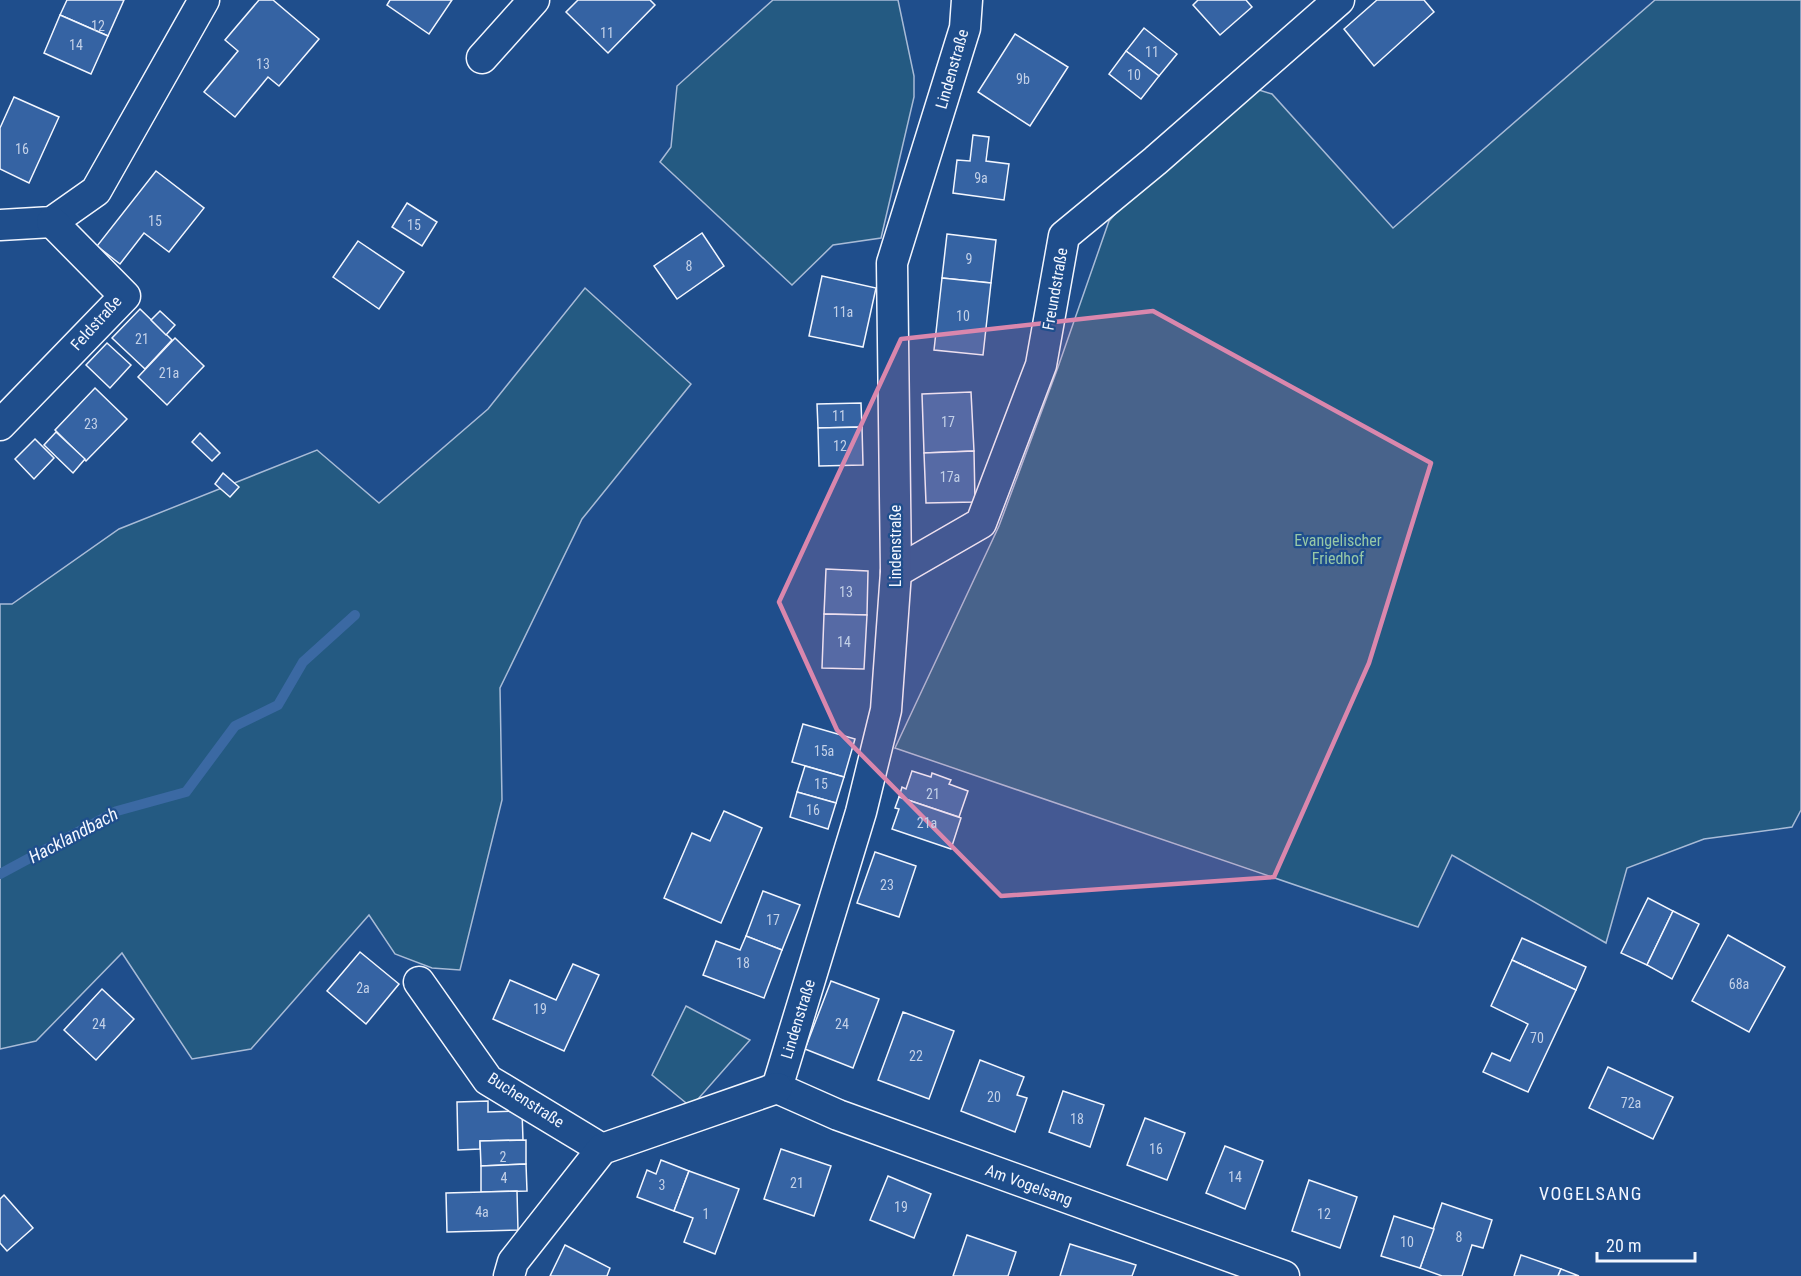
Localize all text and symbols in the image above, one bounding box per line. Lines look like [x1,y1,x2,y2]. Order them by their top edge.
house number: 12 [91,18,105,34]
house number: 11 [600,25,614,41]
street label: Lindenstraße [932,27,972,111]
house number: 14 [69,37,83,53]
house number: 11 [1145,44,1159,60]
house number: 13 [256,56,270,72]
house number: 10 [1127,67,1141,83]
house number: 9b [1016,71,1030,87]
house number: 16 [15,141,29,157]
house number: 9a [974,170,988,186]
house number: 15 [148,213,162,229]
house number: 15 [407,217,421,233]
street label: Freundstraße [1038,246,1072,332]
house number: 9 [966,251,972,267]
house number: 8 [686,258,693,274]
street label: Feldstraße [67,292,125,354]
house number: 11a [833,304,853,320]
house number: 10 [956,308,970,324]
house number: 21 [135,331,149,347]
house number: 21a [159,365,179,381]
house number: 11 [832,408,846,424]
house number: 17 [941,414,955,430]
house number: 23 [84,416,98,432]
house number: 12 [833,438,847,454]
house number: 17a [940,469,960,485]
street label: Lindenstraße [886,505,905,587]
park label: Evangelischer Friedhof [1294,531,1382,568]
house number: 13 [839,584,853,600]
house number: 14 [837,634,851,650]
house number: 15a [814,743,834,759]
house number: 15 [814,776,828,792]
house number: 21 [926,786,940,802]
house number: 16 [806,802,820,818]
water label: Hacklandbach [25,803,121,867]
house number: 21a [917,815,937,831]
house number: 23 [880,877,894,893]
house number: 17 [766,912,780,928]
house number: 18 [736,955,750,971]
house number: 68a [1729,976,1749,992]
street label: Lindenstraße [777,977,819,1061]
house number: 2a [356,980,370,996]
house number: 19 [533,1001,547,1017]
house number: 24 [92,1016,106,1032]
house number: 24 [835,1016,849,1032]
house number: 70 [1530,1030,1544,1046]
house number: 22 [909,1048,923,1064]
street label: Buchenstraße [484,1068,568,1132]
house number: 20 [987,1089,1001,1105]
house number: 72a [1621,1095,1641,1111]
house number: 18 [1070,1111,1084,1127]
house number: 16 [1149,1141,1163,1157]
house number: 2 [500,1149,507,1165]
street label: Am Vogelsang [983,1160,1075,1210]
house number: 14 [1228,1169,1242,1185]
house number: 4 [501,1170,508,1186]
house number: 21 [790,1175,804,1191]
house number: 3 [659,1177,665,1193]
district label: VOGELSANG [1539,1183,1643,1204]
house number: 19 [894,1199,908,1215]
house number: 4a [475,1204,489,1220]
house number: 1 [703,1206,709,1222]
house number: 12 [1317,1206,1331,1222]
scale bar [1597,1225,1694,1263]
house number: 8 [1456,1229,1463,1245]
house number: 10 [1400,1234,1414,1250]
text: 20 m [1606,1235,1641,1256]

